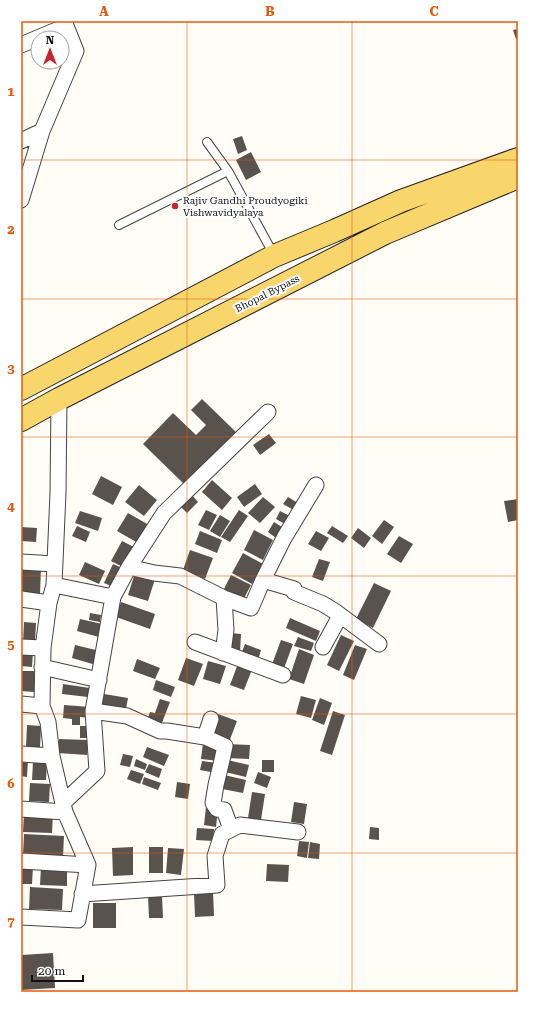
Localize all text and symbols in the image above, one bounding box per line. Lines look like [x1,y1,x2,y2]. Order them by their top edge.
text: A [99,4,109,19]
text: B [265,4,275,19]
text: C [429,4,439,19]
north arrow [30,30,70,70]
text: N [46,34,55,47]
text: 1 [7,84,15,99]
place label: Rajiv Gandhi Proudyogiki Vishwavidyalaya [183,195,308,218]
marker: Rajiv Gandhi Proudyogiki Vishwavidyalaya [170,201,180,211]
text: 2 [7,222,15,237]
street label: Bhopal Bypass [233,272,301,314]
text: 3 [7,361,15,376]
text: 4 [7,499,15,514]
text: 5 [7,637,15,652]
text: 6 [7,776,15,791]
text: 7 [7,914,15,929]
scale bar [32,957,83,983]
text: 20 m [38,964,65,978]

